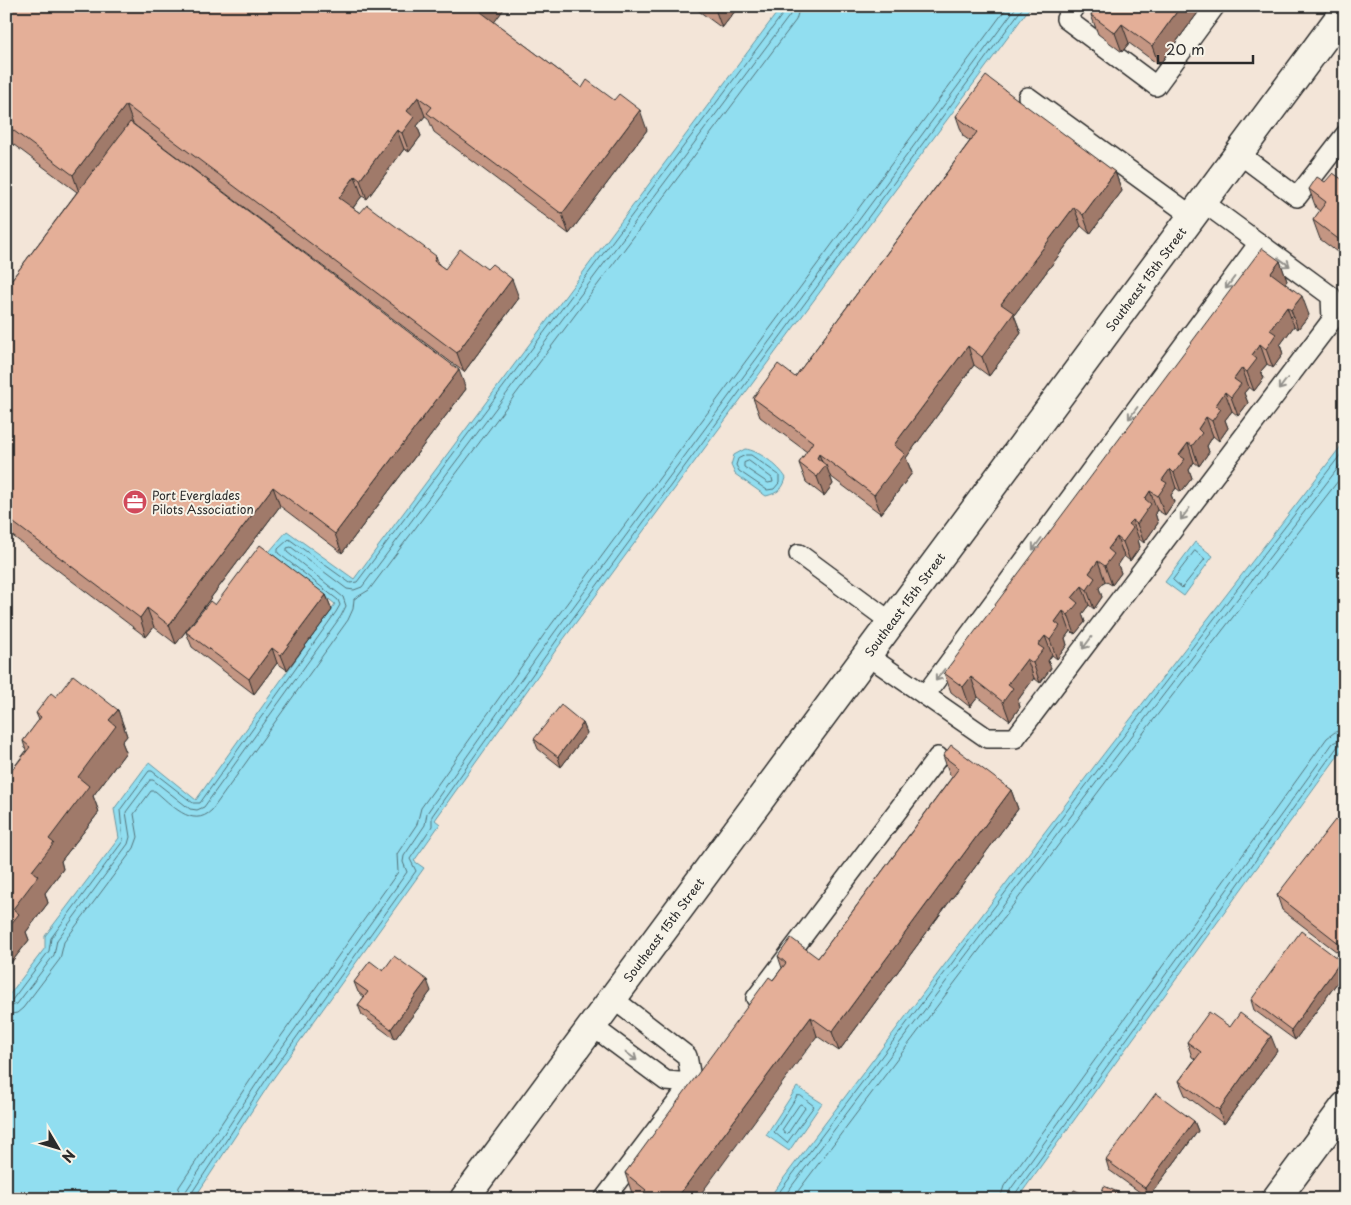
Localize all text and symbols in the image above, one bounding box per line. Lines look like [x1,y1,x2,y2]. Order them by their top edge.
scale bar [1158,32,1254,64]
text: 20 m [1166,37,1205,60]
street label: Southeast 15th Street [1101,223,1190,335]
one-way arrow [1277,257,1291,267]
one-way arrow [1225,276,1235,290]
one-way arrow [1278,377,1288,391]
one-way arrow [1128,406,1139,419]
place label: Port Everglades Pilots Association [152,486,254,518]
office icon: Port Everglades Pilots Association [122,489,148,515]
one-way arrow [1179,507,1190,520]
one-way arrow [1032,537,1042,551]
street label: Southeast 15th Street [860,549,949,660]
one-way arrow [1081,636,1092,649]
one-way arrow [935,667,945,681]
street label: Southeast 15th Street [619,874,708,986]
one-way arrow [624,1050,637,1061]
north arrow [32,1122,82,1172]
text: N [57,1145,80,1167]

